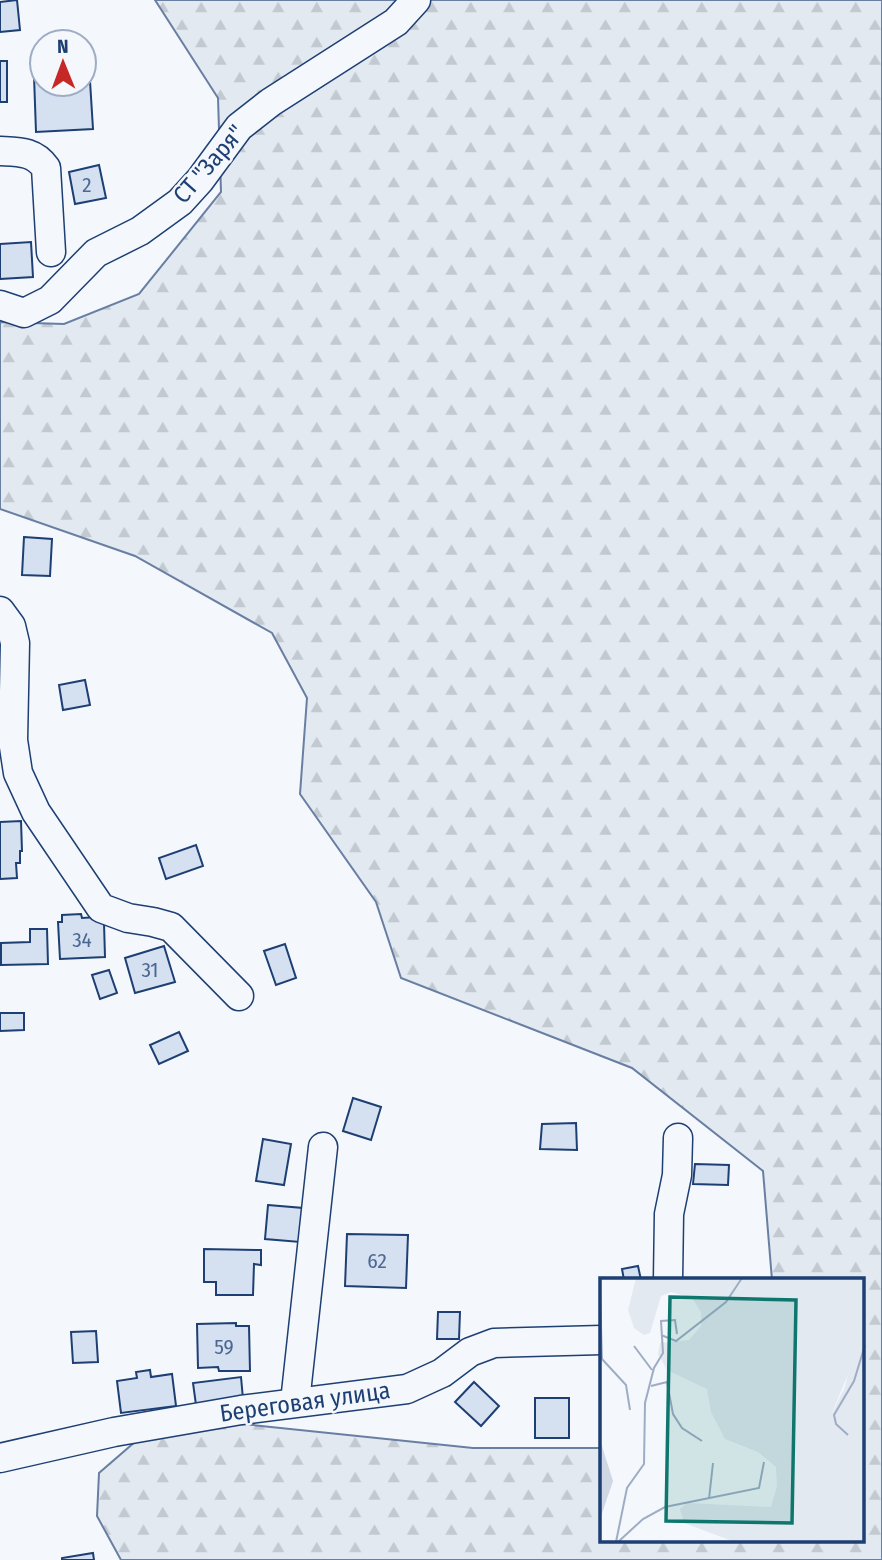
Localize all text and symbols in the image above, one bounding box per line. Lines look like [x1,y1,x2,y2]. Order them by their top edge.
north arrow [28,28,98,98]
text: N [57,35,69,58]
street label: СТ "Заря" [167,119,251,209]
house number: 2 [82,172,92,198]
house number: 34 [72,927,92,953]
house number: 31 [141,957,159,983]
house number: 62 [367,1248,387,1274]
inset map [600,1278,864,1542]
house number: 59 [214,1334,234,1360]
street label: Береговая улица [218,1376,392,1428]

